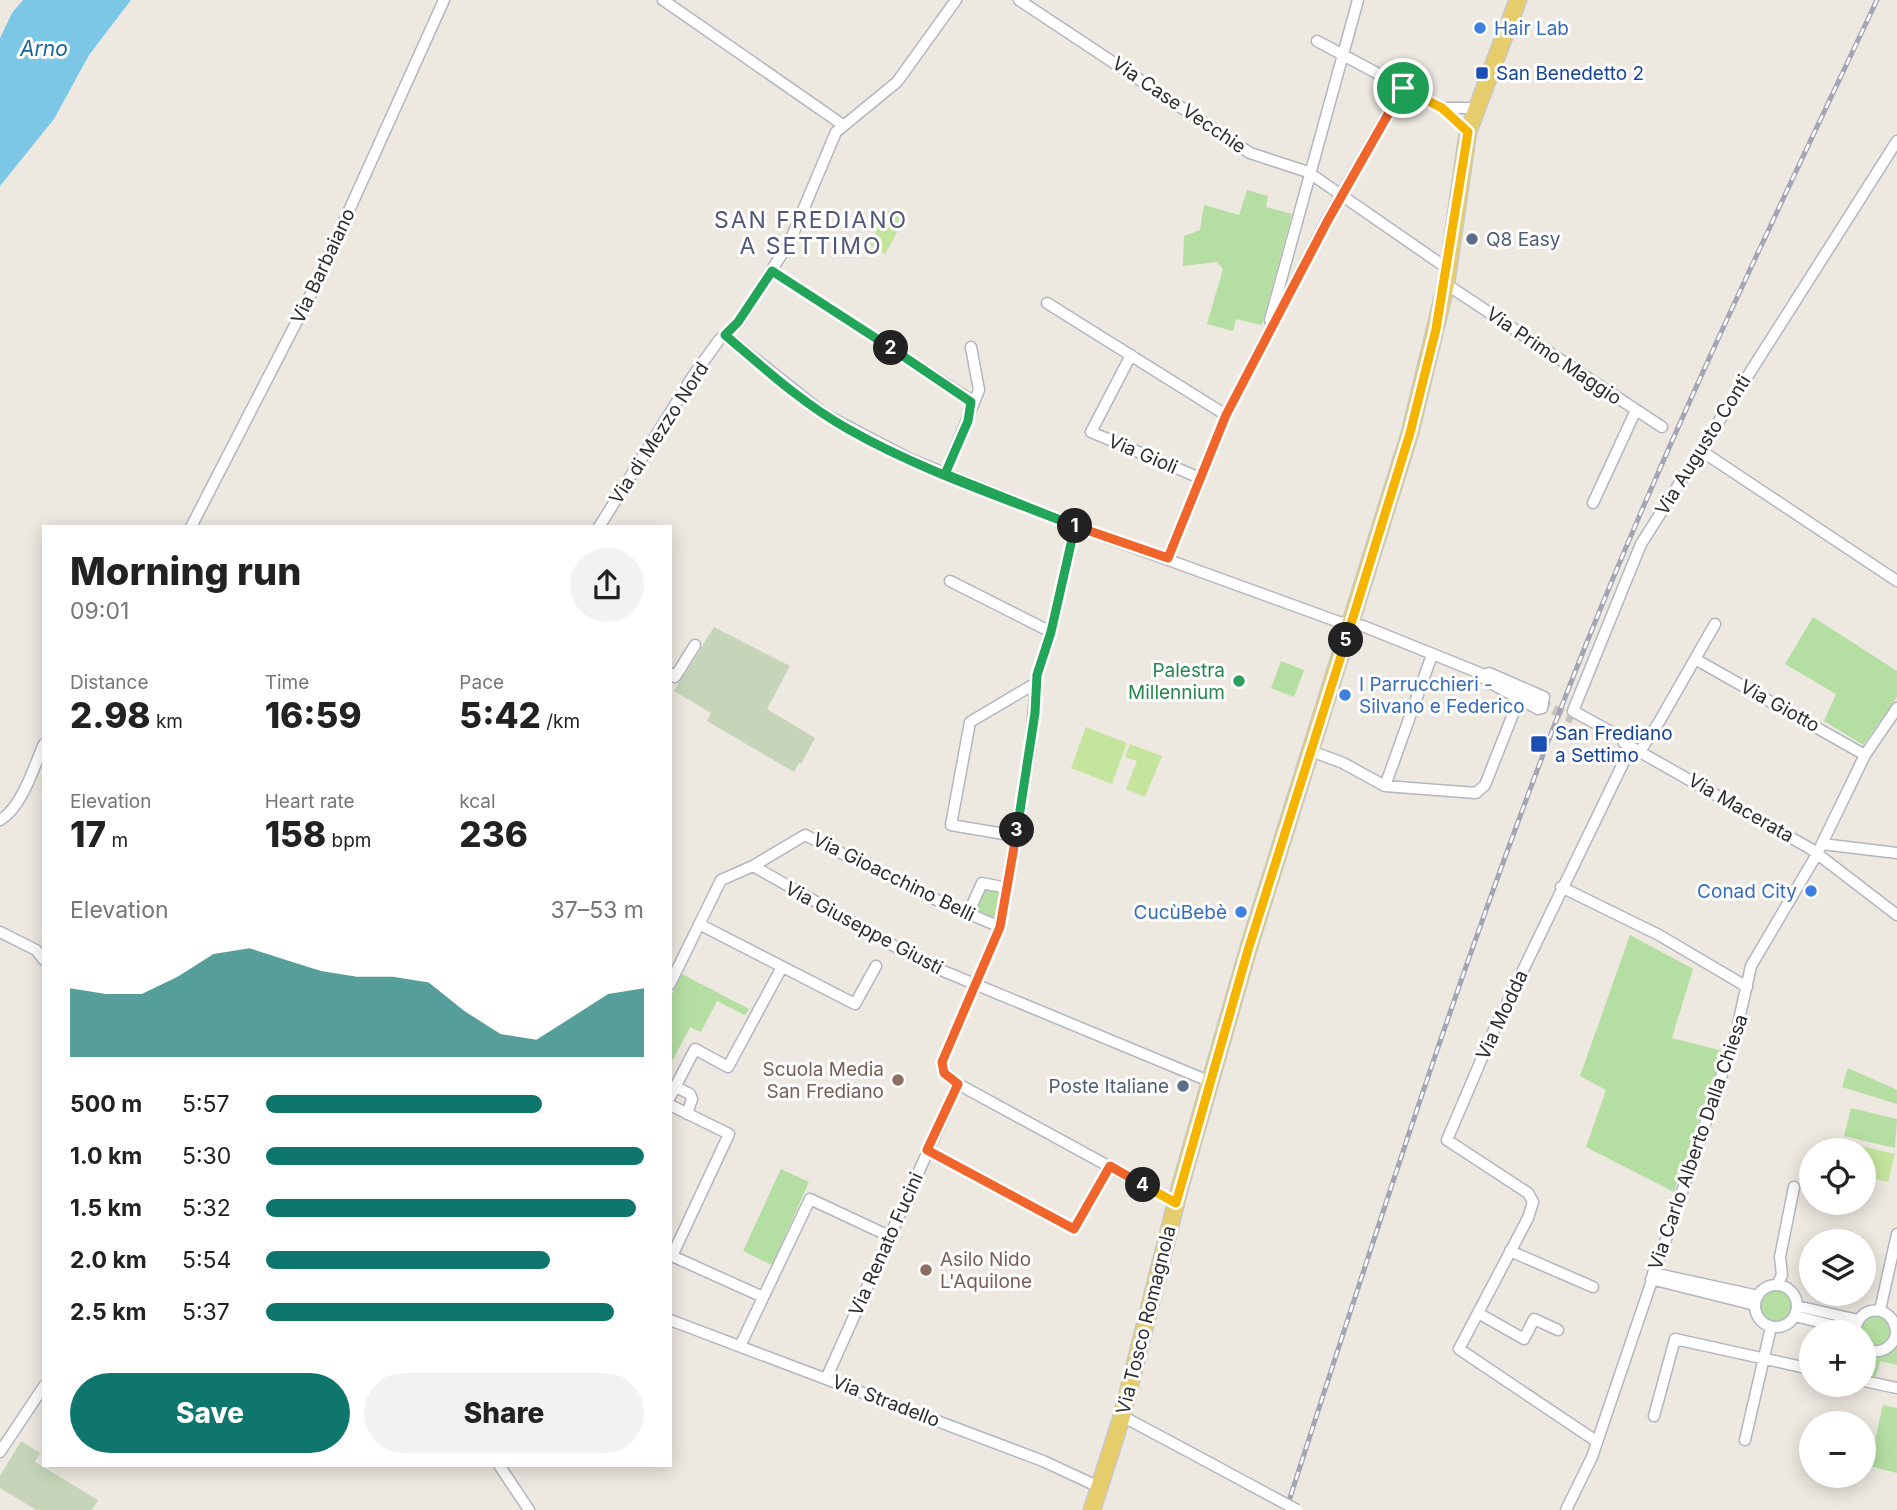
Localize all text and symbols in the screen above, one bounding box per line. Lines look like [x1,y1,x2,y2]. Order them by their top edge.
place label: Hair Lab [1494,17,1569,40]
marker: Hair Lab [1472,20,1488,36]
water label: Arno [19,36,68,61]
street label: Via Case Vecchie [1108,52,1250,158]
pin [1373,58,1433,118]
place label: San Benedetto 2 [1496,62,1644,85]
marker: San Benedetto 2 [1474,65,1490,81]
icon: arrive [1384,69,1422,107]
street label: Via Barbaiano [286,205,360,327]
district label: SAN FREDIANO A SETTIMO [714,206,908,260]
place label: Q8 Easy [1486,228,1561,251]
marker: Q8 Easy [1464,231,1480,247]
street label: Via Primo Maggio [1482,302,1626,410]
pin: 2 [874,330,908,366]
text: 2 [885,336,896,359]
street label: Via di Mezzo Nord [604,358,714,508]
street label: Via Augusto Conti [1651,371,1755,519]
street label: Via Gioli [1105,429,1181,479]
pin: 1 [1058,508,1092,544]
text: 1 [1070,514,1079,537]
text: Morning run [70,548,301,594]
button: share [570,548,644,622]
text: 09:01 [70,597,129,625]
pin: 5 [1328,622,1364,658]
text: 5 [1339,628,1352,651]
place label: Palestra Millennium [1128,659,1225,704]
text: Distance [70,671,148,694]
text: Time [265,671,309,694]
text: Pace [459,671,504,694]
marker: Palestra Millennium [1231,673,1247,689]
place label: I Parrucchieri - Silvano e Federico [1359,673,1525,718]
street label: Via Giotto [1736,675,1824,737]
marker: I Parrucchieri - Silvano e Federico [1337,687,1353,703]
text: 2.98 [70,694,151,736]
text: 16:59 [265,694,362,736]
text: 5:42 [459,694,541,736]
text: km [151,710,183,733]
text: /km [541,710,580,733]
place label: San Frediano a Settimo [1555,722,1673,767]
marker: San Frediano a Settimo [1529,734,1549,754]
street label: Via Macerata [1684,768,1798,848]
text: Elevation [70,790,151,813]
text: Heart rate [265,790,355,813]
text: kcal [459,790,496,813]
pin: 3 [1000,812,1034,848]
text: 17 [70,813,106,855]
text: 158 [265,813,326,855]
text: 236 [459,813,528,855]
text: 3 [1010,818,1023,841]
street label: Via Gioacchino Belli [809,828,979,926]
text: m [106,829,128,852]
text: bpm [326,829,371,852]
street label: Via Giuseppe Giusti [781,877,947,979]
place label: Conad City [1697,880,1797,903]
marker: Conad City [1803,883,1819,899]
text: Elevation [70,896,169,924]
text: 37–53 m [550,896,644,924]
place label: CucùBebè [1134,901,1227,924]
marker: CucùBebè [1233,904,1249,920]
street label: Via Modda [1471,967,1533,1063]
street label: Via Carlo Alberto Dalla Chiesa [1643,1011,1753,1273]
place label: Scuola Media San Frediano [763,1058,884,1103]
marker: Scuola Media San Frediano [890,1072,906,1088]
place label: Poste Italiane [1049,1075,1169,1098]
marker: Poste Italiane [1175,1078,1191,1094]
text: 500 m [70,1090,142,1118]
text: 5:57 [182,1090,230,1118]
map controls [1799,1138,1876,1488]
button: locate [1799,1138,1876,1215]
text: 1.0 km [70,1142,142,1170]
text: 5:30 [182,1142,231,1170]
pin: 4 [1126,1168,1160,1202]
street label: Via Renato Fucini [844,1169,928,1319]
text: 4 [1136,1173,1149,1196]
text: 1.5 km [70,1194,142,1222]
text: 5:32 [182,1194,231,1222]
street label: Via Tosco Romagnola [1111,1223,1181,1417]
button: layers [1799,1229,1876,1306]
text: 2.0 km [70,1246,147,1274]
text: 5:54 [182,1246,231,1274]
place label: Asilo Nido L'Aquilone [940,1248,1032,1293]
marker: Asilo Nido L'Aquilone [918,1262,934,1278]
text: 2.5 km [70,1298,147,1326]
text: 5:37 [182,1298,230,1326]
button: + [1799,1320,1876,1397]
street label: Via Stradello [829,1370,943,1432]
button: Save [70,1373,350,1453]
button: Share [364,1373,644,1453]
button: − [1799,1411,1876,1488]

